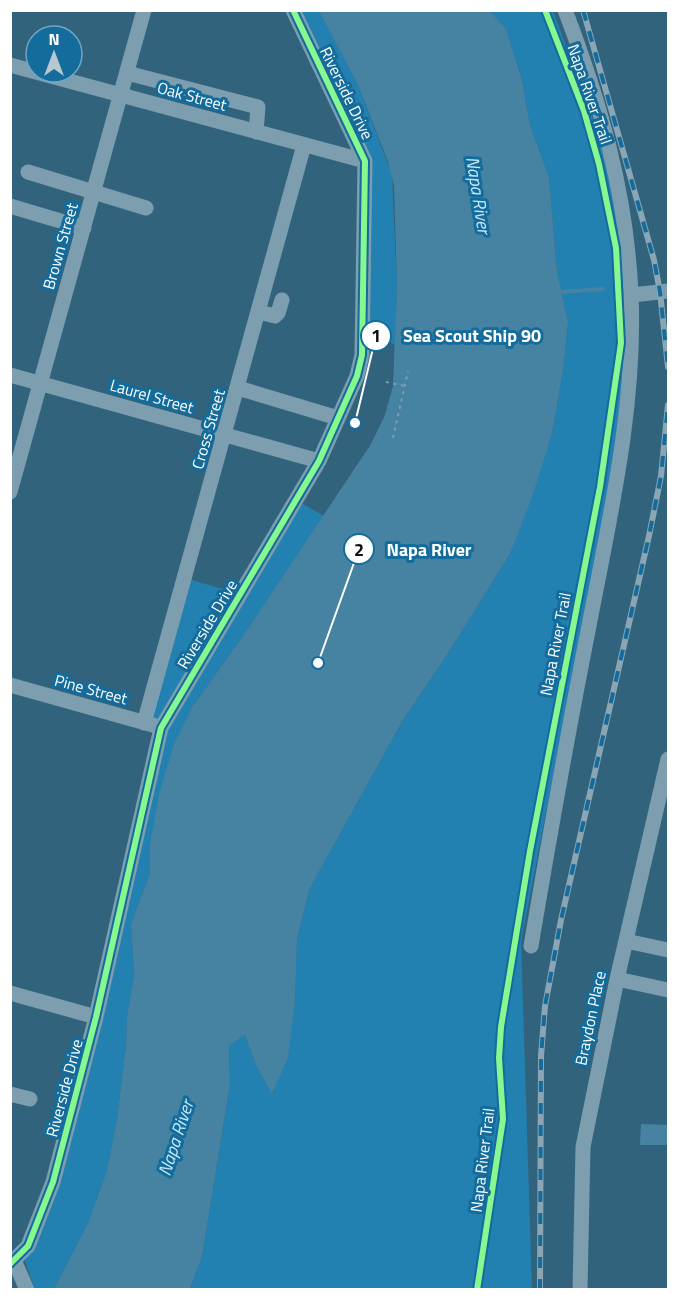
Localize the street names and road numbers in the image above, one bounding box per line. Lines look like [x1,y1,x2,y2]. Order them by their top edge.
street label: Napa River Trail [562,41,618,147]
street label: Riverside Drive [314,43,380,143]
street label: Oak Street [155,75,230,117]
street label: Brown Street [36,199,84,292]
street label: Laurel Street [107,373,197,420]
street label: Cross Street [185,386,231,472]
street label: Riverside Drive [171,575,243,673]
street label: Napa River Trail [533,590,577,698]
street label: Pine Street [52,668,130,710]
street label: Braydon Place [568,969,612,1067]
street label: Riverside Drive [39,1036,89,1140]
street label: Napa River Trail [464,1107,500,1213]

